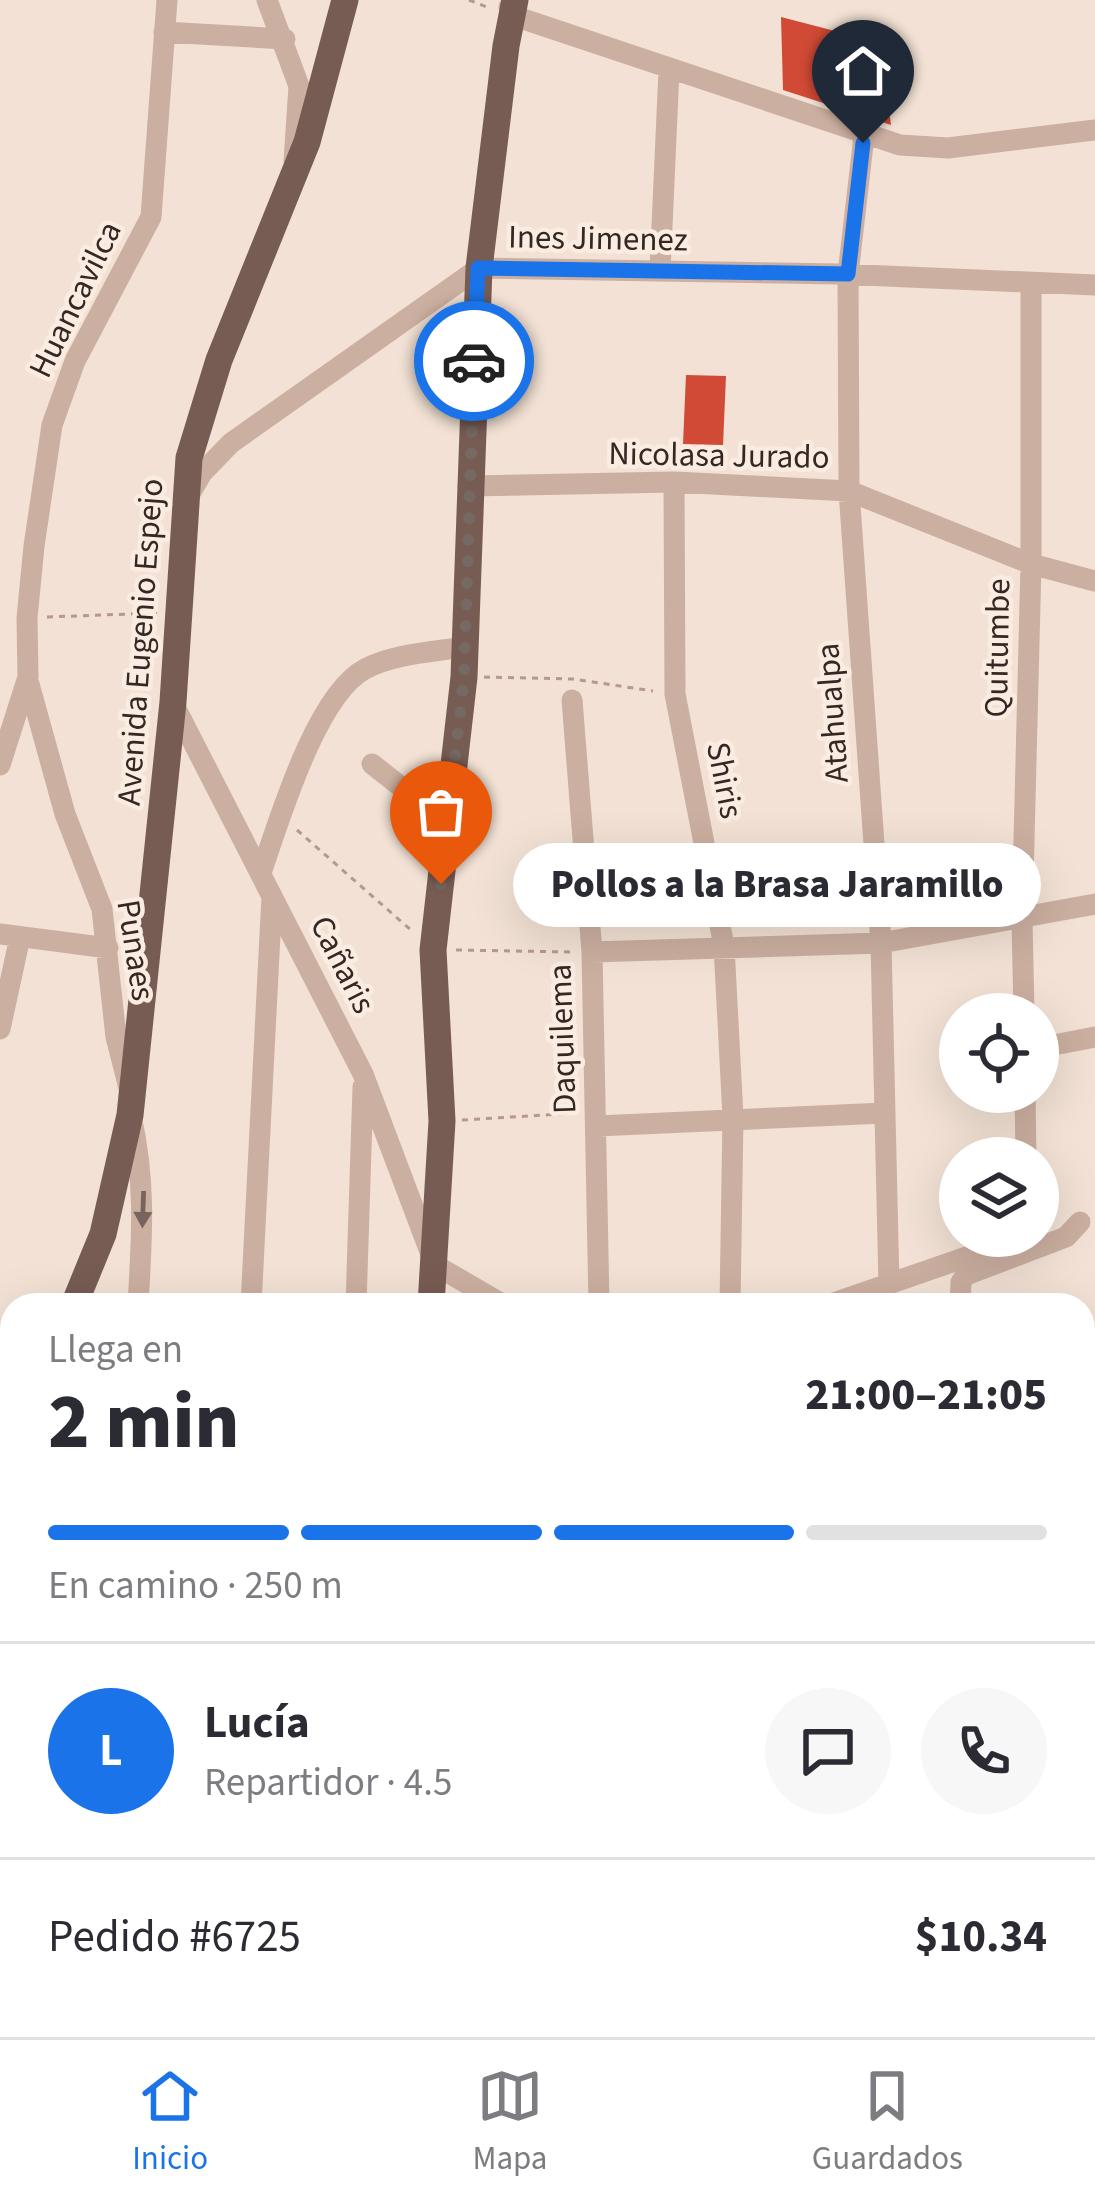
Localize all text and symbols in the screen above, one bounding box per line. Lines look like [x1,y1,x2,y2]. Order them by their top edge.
pin [812,20,914,143]
icon: home [830,38,896,104]
street label: Huancavilca [17,213,133,386]
street label: Ines Jimenez [508,213,688,264]
courier [414,301,534,421]
icon: car [441,328,507,394]
street label: Nicolasa Jurado [608,430,830,481]
street label: Avenida Eugenio Espejo [106,477,175,807]
street label: Quitumbe [973,578,1022,718]
street label: Atahualpa [804,641,861,784]
street label: Shiris [694,738,755,823]
pin [390,761,492,884]
icon: bag [408,779,474,845]
callout: Pollos a la Brasa Jaramillo [513,842,1041,926]
text: Pollos a la Brasa Jaramillo [550,857,1004,913]
street label: Punaes [104,896,167,1004]
street label: Cañaris [298,908,387,1021]
street label: Daquilema [536,963,589,1115]
map controls [939,993,1059,1257]
button: locate [939,993,1059,1113]
button: layers [939,1137,1059,1257]
one-way arrow [133,1191,152,1229]
text: Llega en [48,1322,183,1378]
text: 21:00–21:05 [805,1363,1047,1427]
text: 2 min [48,1367,240,1478]
text: En camino · 250 m [48,1558,343,1614]
button: chat [765,1688,891,1814]
button: phone [921,1688,1047,1814]
text: Lucía [204,1691,310,1755]
text: L [99,1719,123,1783]
text: Repartidor · 4.5 [204,1755,452,1811]
text: Pedido #6725 [48,1905,301,1969]
text: $10.34 [915,1905,1047,1969]
tab: Inicio [132,2063,208,2182]
tab: Mapa [472,2063,548,2182]
tab: Guardados [812,2063,963,2182]

